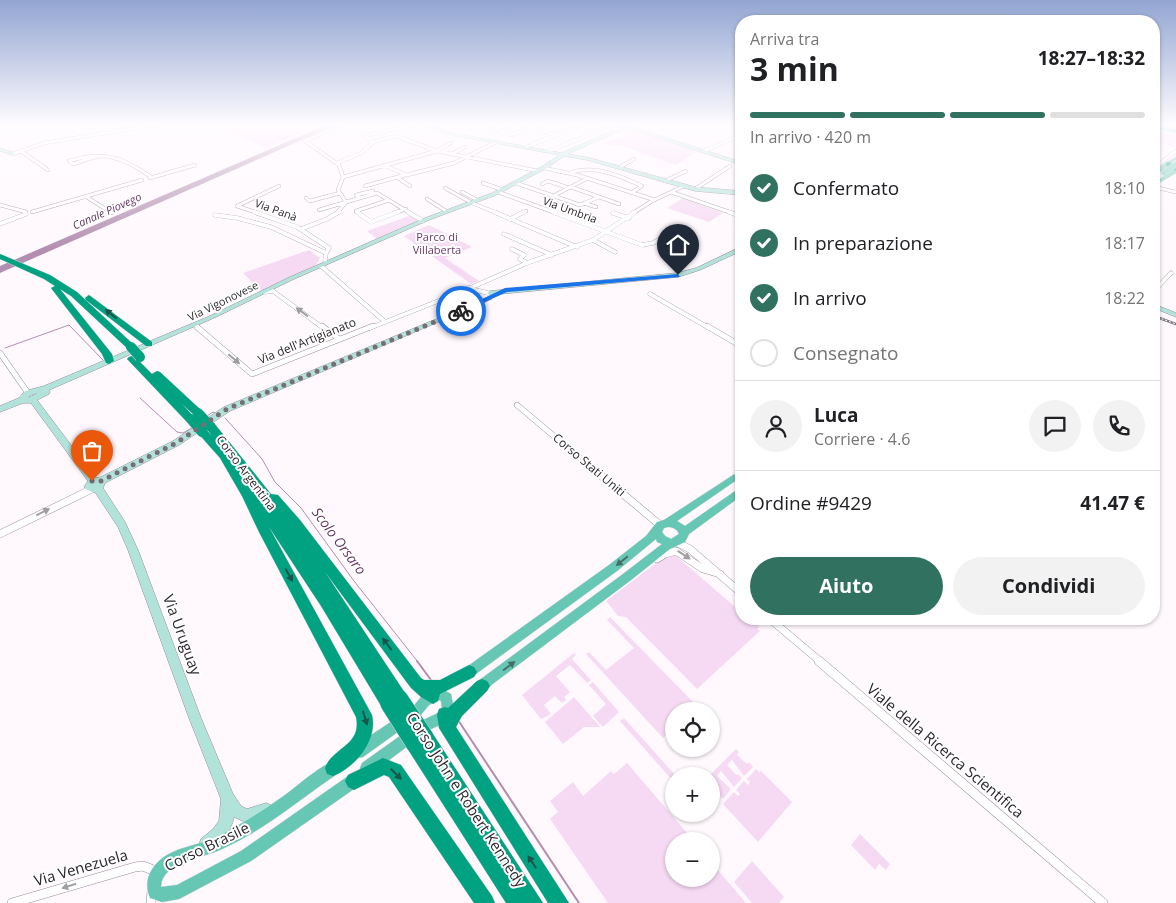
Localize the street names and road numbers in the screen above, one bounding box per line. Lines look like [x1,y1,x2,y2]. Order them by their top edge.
street label: Via Umbria [541,193,599,226]
street label: Via Panà [253,195,299,224]
street label: Via Vigonovese [185,277,261,324]
street label: Via dell'Artigianato [255,313,358,368]
street label: Corso Stati Uniti [549,429,629,500]
street label: Corso Argentina [212,432,280,514]
street label: Via Uruguay [159,592,207,678]
street label: Viale della Ricerca Scientifica [863,679,1028,822]
street label: Corso John e Robert Kennedy [403,708,531,891]
street label: Corso Brasile [161,817,252,875]
street label: Via Venezuela [31,844,130,890]

